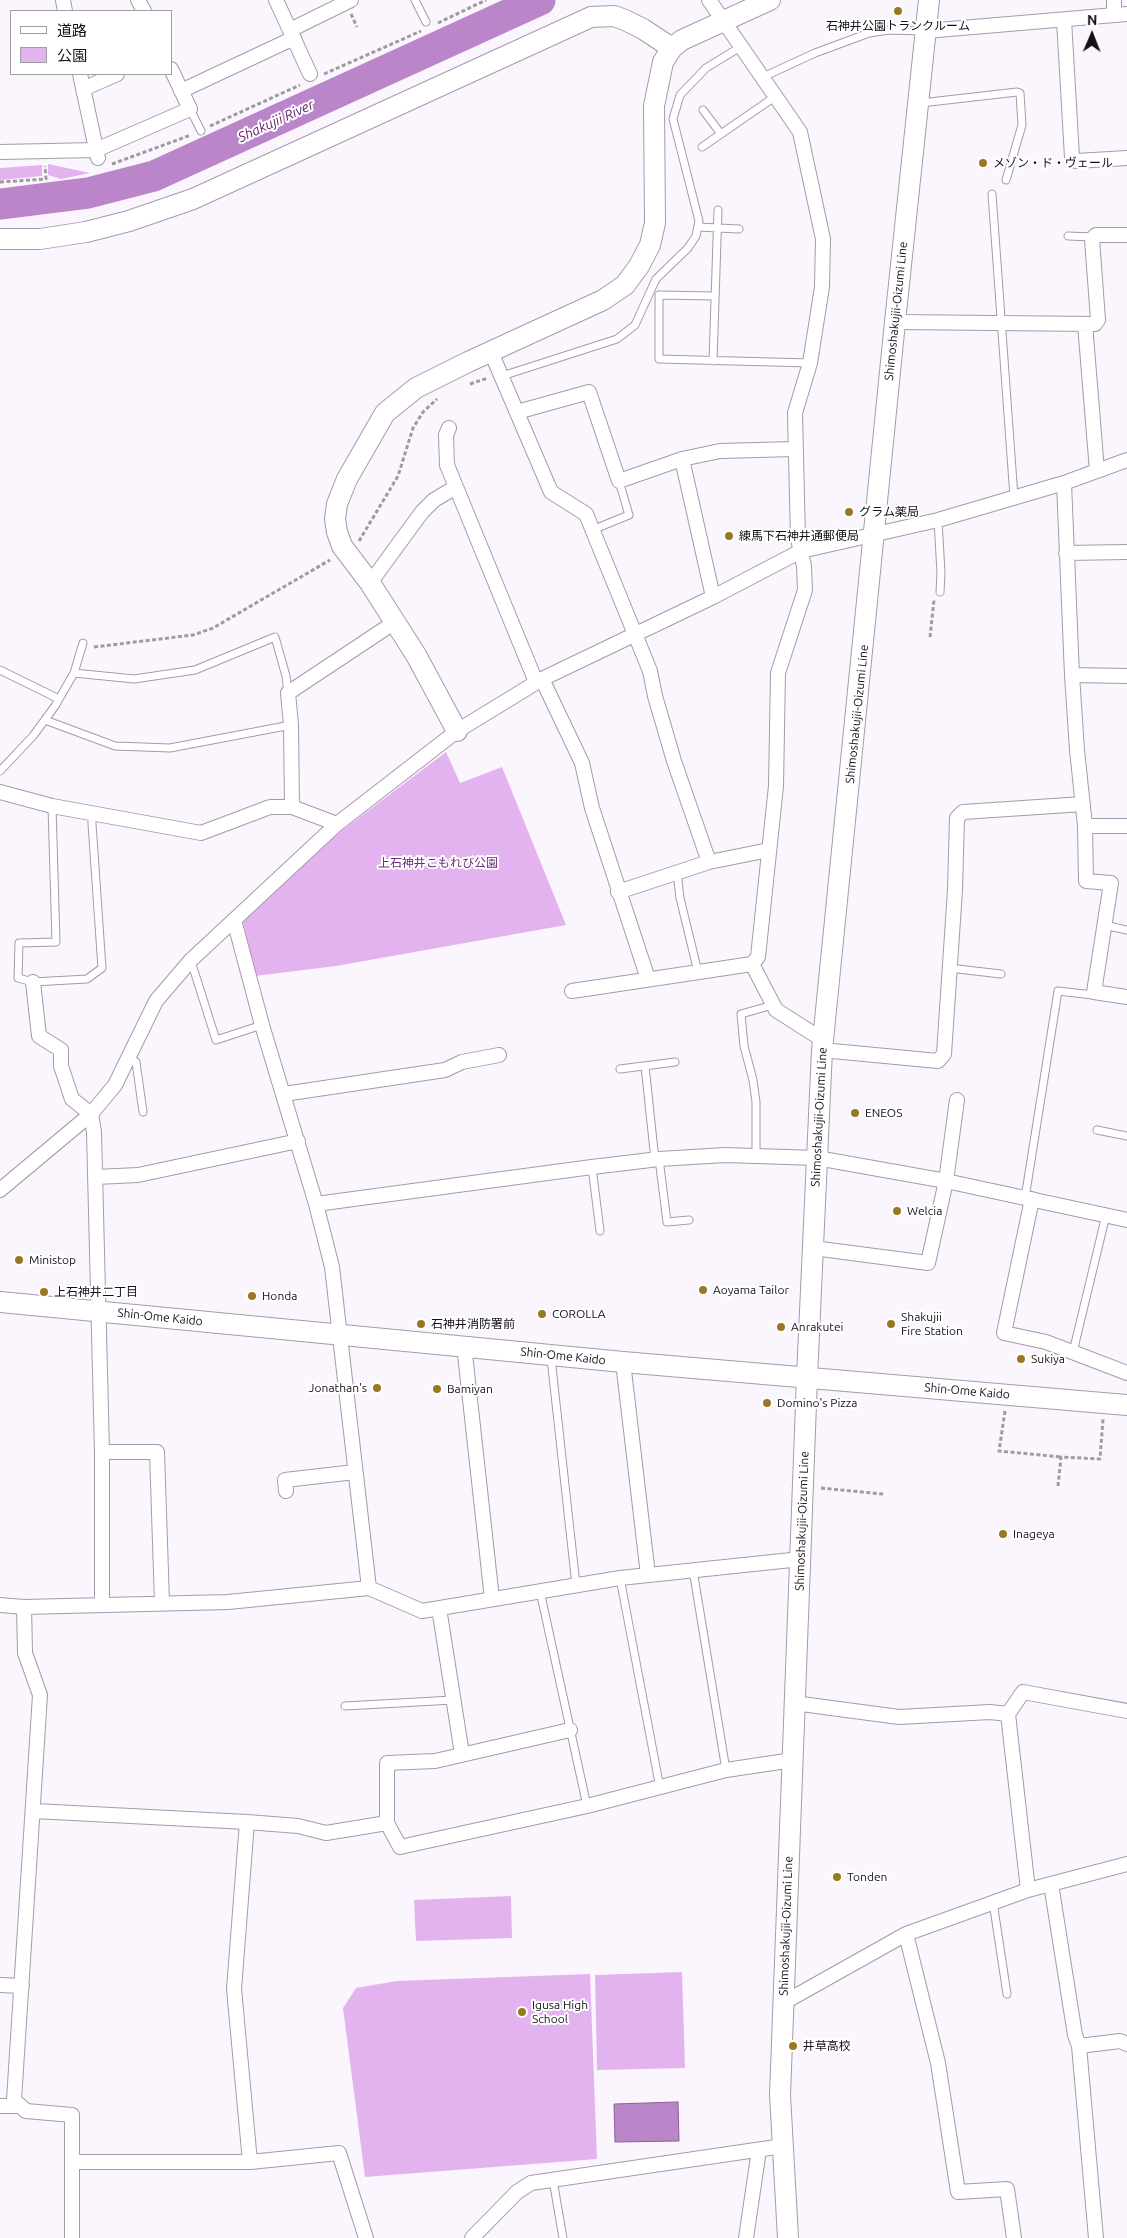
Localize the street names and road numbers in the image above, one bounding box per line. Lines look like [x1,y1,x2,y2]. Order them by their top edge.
street label: Shimoshakujii-Oizumi Line [882,241,910,381]
street label: Shimoshakujii-Oizumi Line [843,644,871,784]
street label: Shimoshakujii-Oizumi Line [808,1047,830,1187]
street label: Shin-Ome Kaido [117,1305,203,1329]
street label: Shin-Ome Kaido [520,1344,606,1368]
street label: Shin-Ome Kaido [924,1380,1010,1402]
street label: Shimoshakujii-Oizumi Line [792,1451,812,1591]
street label: Shimoshakujii-Oizumi Line [776,1856,796,1996]

